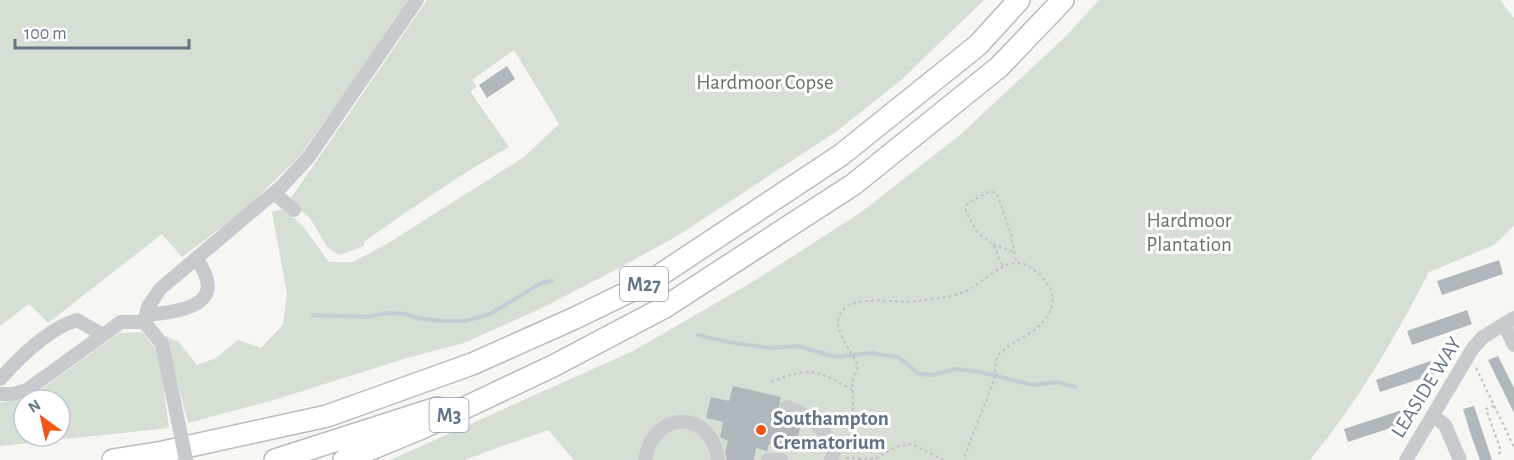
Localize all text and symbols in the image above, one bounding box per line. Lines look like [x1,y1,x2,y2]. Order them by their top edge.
scale bar [15,12,189,50]
text: 100 m [24,25,67,43]
park label: Hardmoor Copse [696,72,834,93]
park label: Hardmoor Plantation [1146,210,1232,255]
road number: M27 [620,267,668,301]
street label: LEASIDE WAY [1387,333,1466,441]
north arrow [12,388,72,448]
text: N [25,397,43,416]
road number: M3 [430,398,468,432]
place label: Southampton Crematorium [773,408,889,453]
marker: Southampton Crematorium [754,423,768,437]

